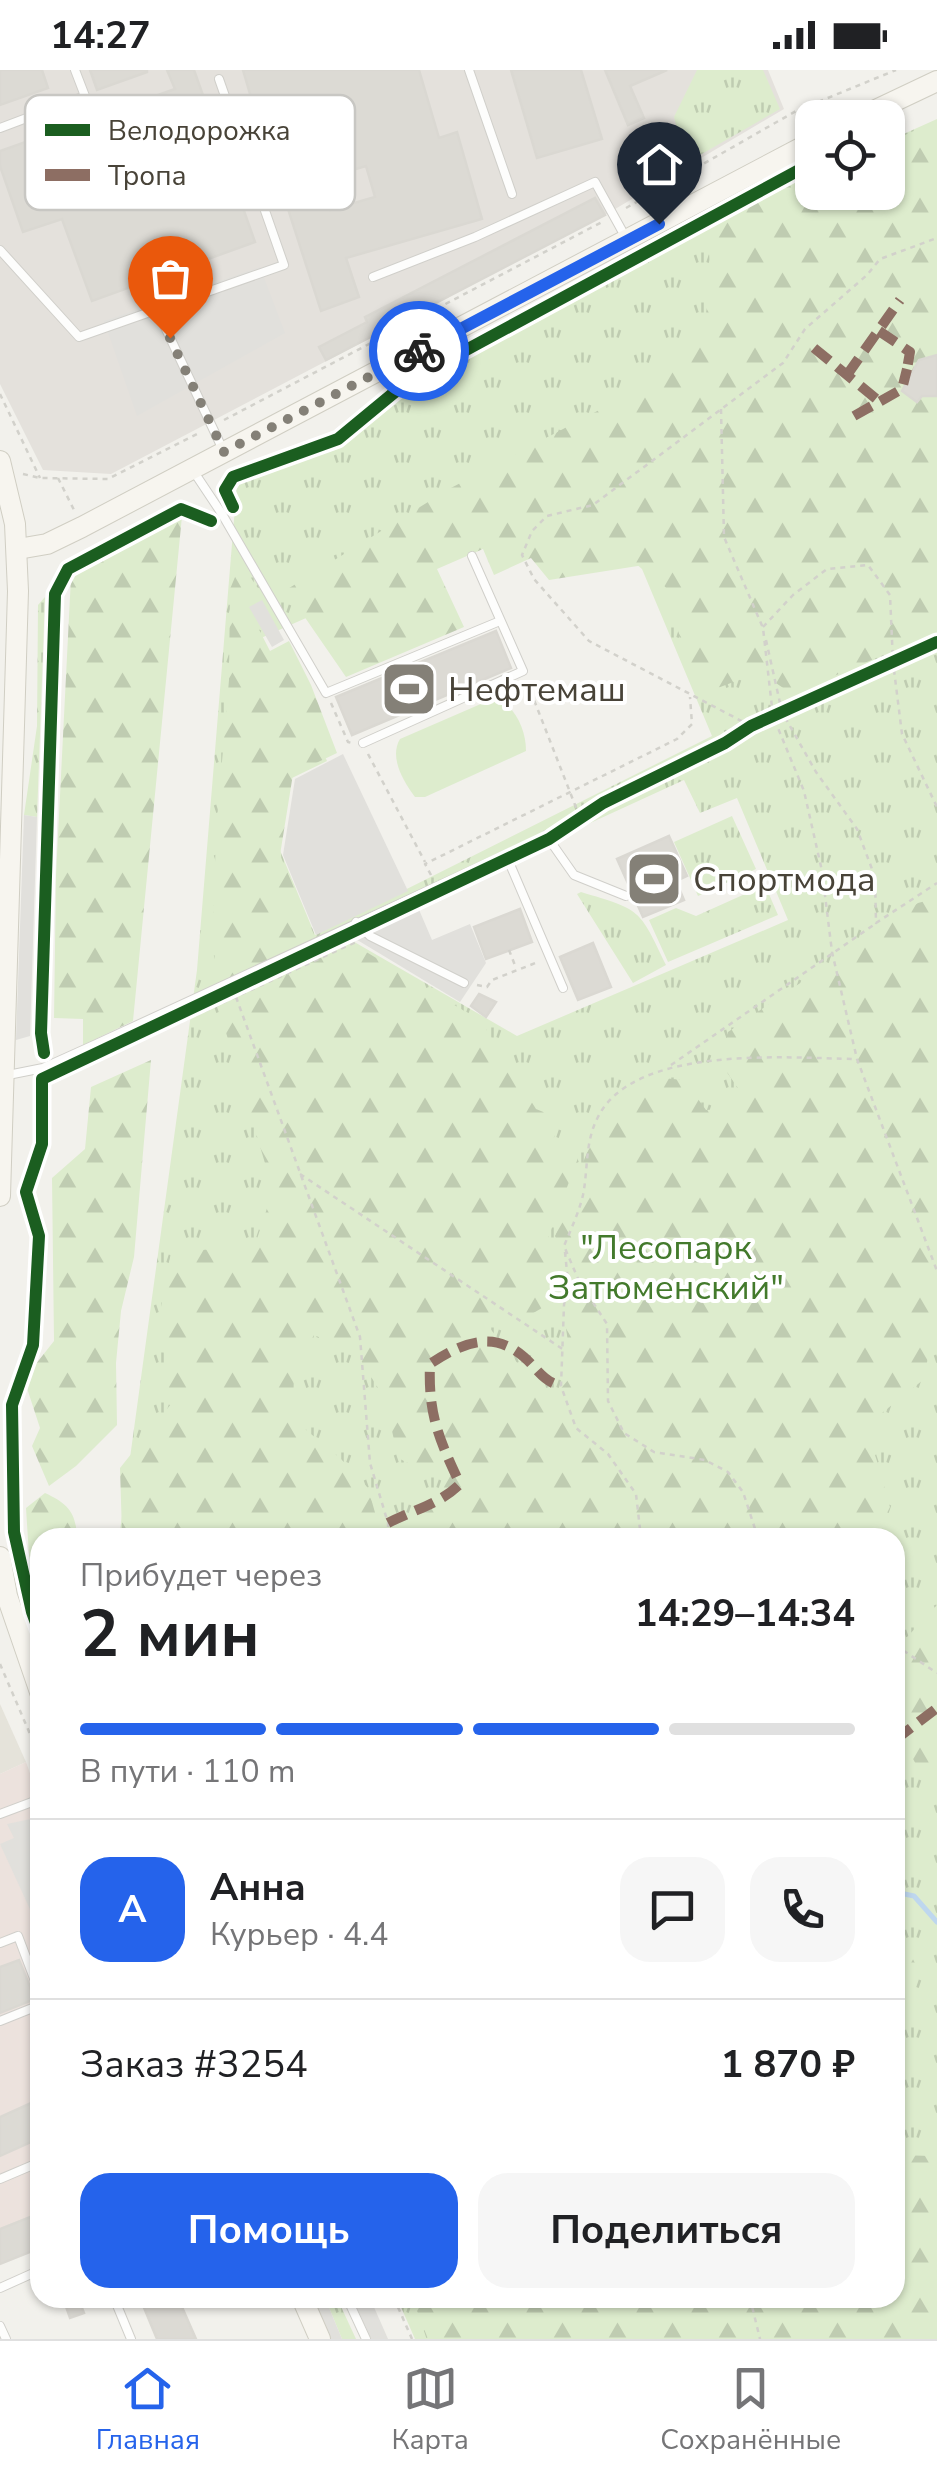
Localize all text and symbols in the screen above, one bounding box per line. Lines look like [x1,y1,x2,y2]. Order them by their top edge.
text: 14:27 [50,10,151,61]
legend [25,95,355,210]
map controls [795,100,905,210]
button: locate [795,100,905,210]
text: Велодорожка [108,112,291,150]
pin [617,122,702,225]
icon: home [632,137,687,192]
text: Тропа [108,157,187,195]
pin [128,236,213,339]
icon: bag [143,251,198,306]
courier [369,301,469,401]
icon: bike [392,324,447,379]
sports icon: Нефтемаш [379,659,439,719]
place label: Нефтемаш [448,666,626,713]
sports icon: Спортмода [624,849,684,909]
place label: Спортмода [693,856,876,903]
park label: "Лесопарк Затюменский" [548,1224,784,1311]
text: Прибудет через [80,1554,322,1597]
text: 14:29–14:34 [635,1588,855,1639]
text: 2 мин [80,1590,260,1679]
text: В пути · 110 m [80,1750,295,1793]
button: chat [620,1857,725,1962]
button: phone [750,1857,855,1962]
text: Анна [210,1862,306,1913]
text: А [118,1884,147,1935]
text: Курьер · 4.4 [210,1913,388,1956]
text: Заказ #3254 [80,2039,308,2090]
text: 1 870 ₽ [720,2039,855,2090]
button: Помощь [80,2173,458,2288]
button: Поделиться [478,2173,855,2288]
tab: Главная [96,2361,200,2459]
tab: Карта [392,2361,469,2459]
tab: Сохранённые [660,2361,841,2459]

